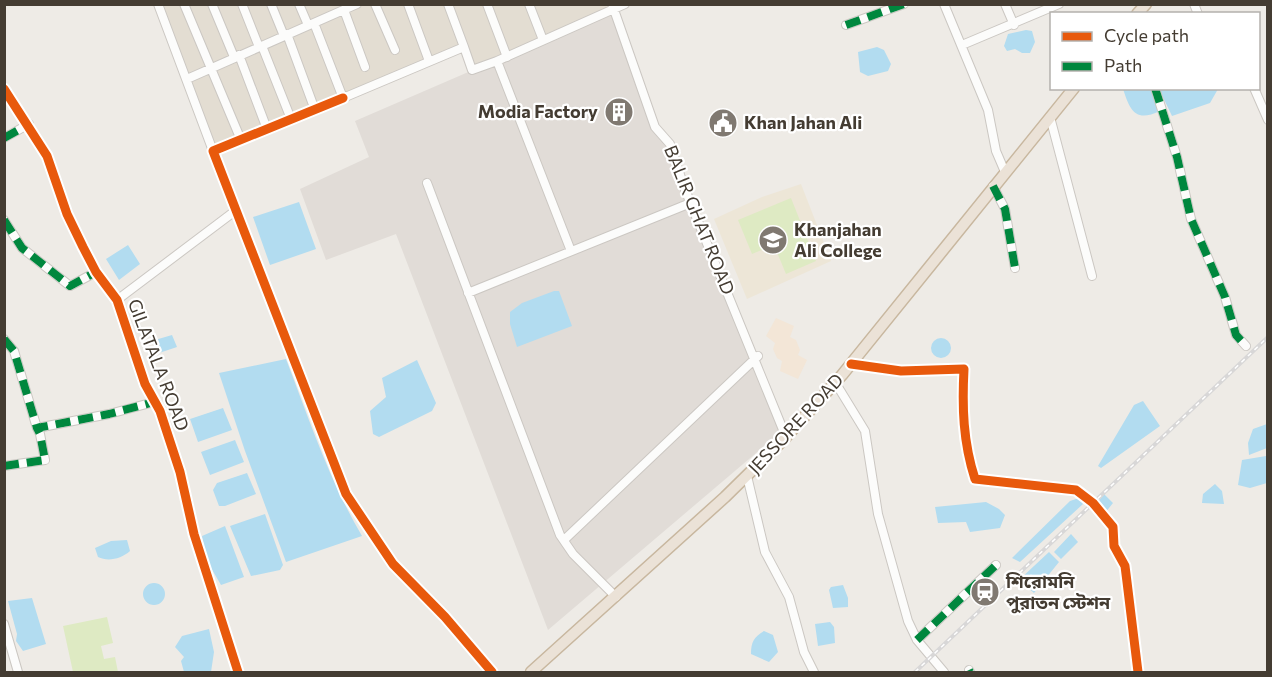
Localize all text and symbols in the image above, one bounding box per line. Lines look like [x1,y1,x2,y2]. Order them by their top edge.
legend [1050,12,1260,90]
text: Cycle path [1104,24,1189,46]
text: Path [1104,54,1142,76]
building icon: Modia Factory [603,96,635,128]
place label: Modia Factory [478,100,598,122]
public building icon: Khan Jahan Ali [707,107,739,139]
place label: Khan Jahan Ali [744,111,862,133]
street label: BALIR GHAT ROAD [660,142,740,297]
place label: Khanjahan Ali College [794,218,882,261]
school or university icon: Khanjahan Ali College [757,224,789,256]
street label: GILATALA ROAD [124,296,194,434]
street label: JESSORE ROAD [743,368,847,478]
place label: শিরোমনি পুরাতন স্টেশন [1005,570,1111,614]
station icon: শিরোমনি পুরাতন স্টেশন [969,576,1001,608]

